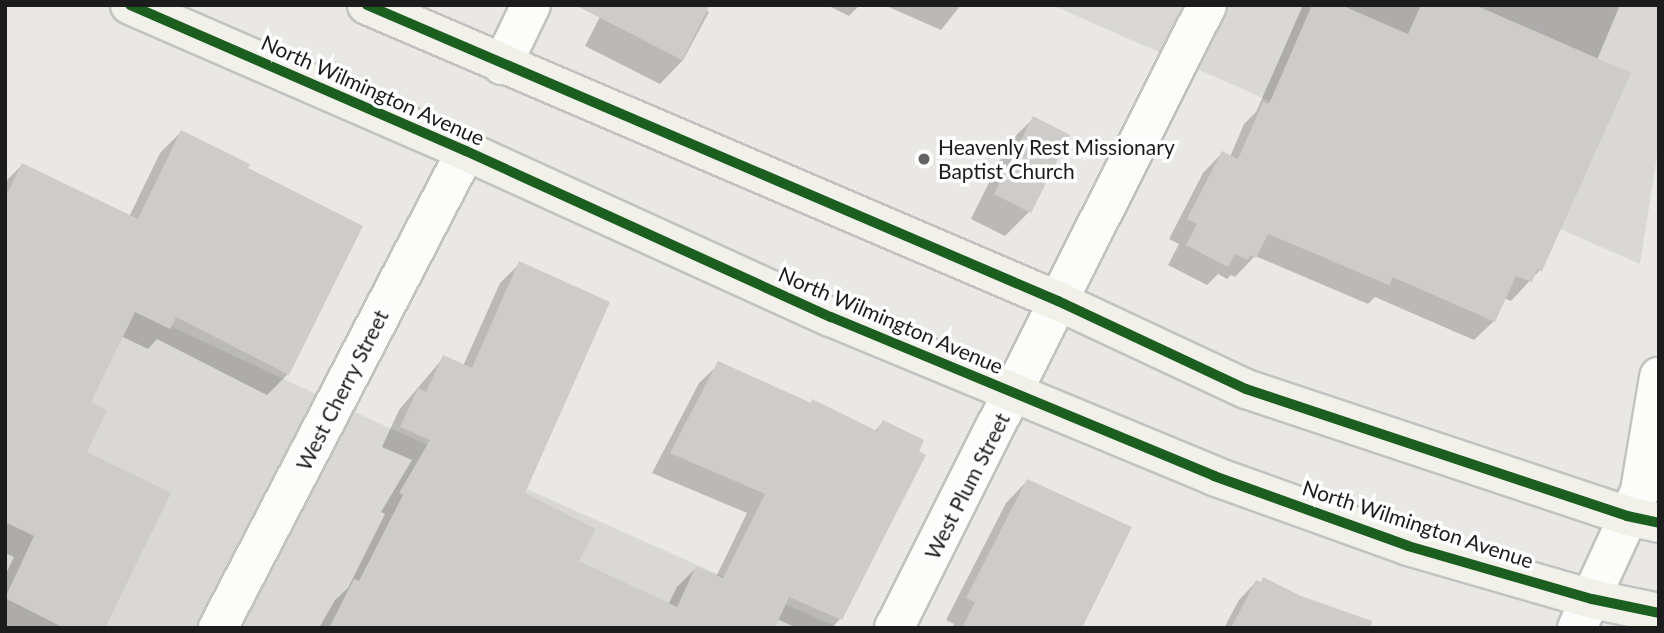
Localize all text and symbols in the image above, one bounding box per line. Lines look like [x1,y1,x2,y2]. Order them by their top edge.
street label: North Wilmington Avenue [257,29,489,151]
place label: Heavenly Rest Missionary Baptist Church [938,134,1175,184]
marker: Heavenly Rest Missionary Baptist Church [916,151,932,167]
street label: North Wilmington Avenue [774,261,1008,379]
street label: West Cherry Street [291,305,393,475]
street label: West Plum Street [919,409,1015,563]
street label: North Wilmington Avenue [1299,475,1537,573]

